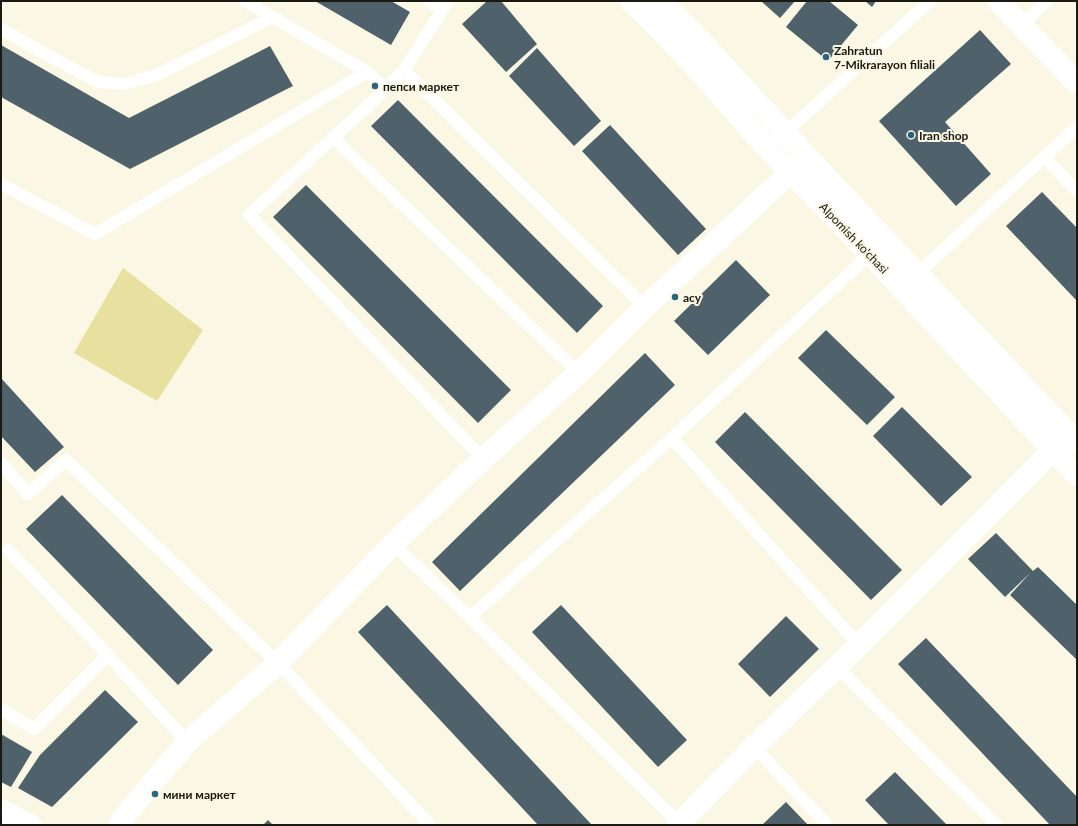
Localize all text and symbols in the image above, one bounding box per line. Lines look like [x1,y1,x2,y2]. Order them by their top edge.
place label: Zahratun 7-Mikrarayon filiali [834,43,935,72]
marker: Zahratun 7-Mikrarayon filiali [821,52,831,62]
place label: пепси маркет [383,79,460,94]
marker: пепси маркет [370,81,380,91]
place label: Iran shop [919,128,969,143]
marker: Iran shop [906,130,916,140]
street label: Alpomish ko'chasi [816,199,892,277]
place label: асу [683,290,702,305]
marker: асу [670,292,680,302]
place label: мини маркет [163,787,236,802]
marker: мини маркет [150,789,160,799]

